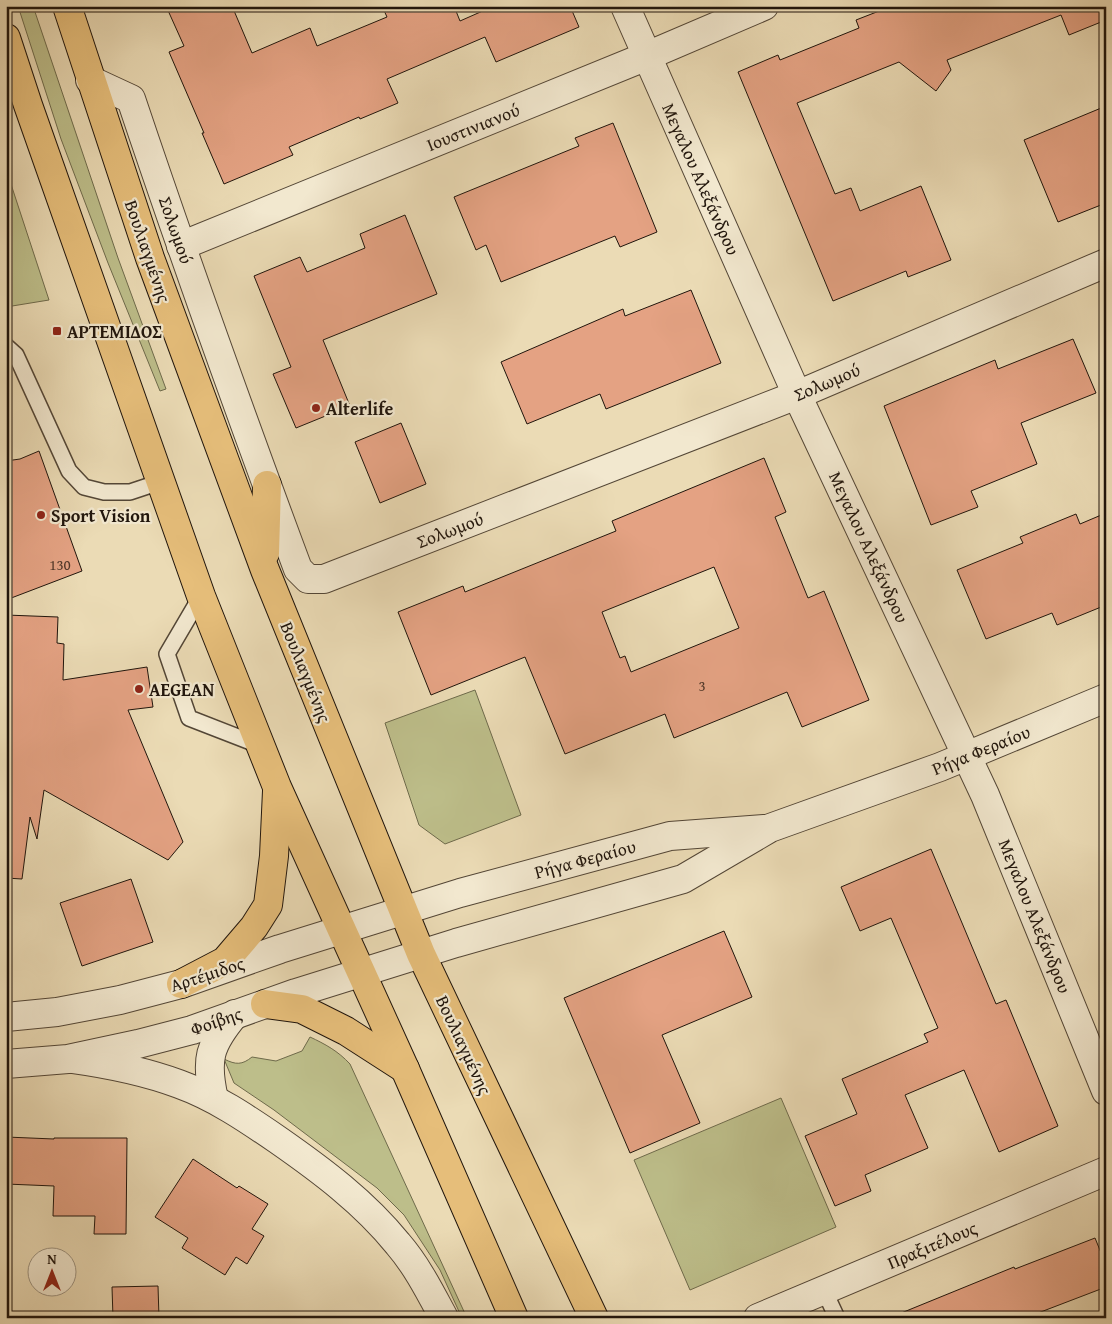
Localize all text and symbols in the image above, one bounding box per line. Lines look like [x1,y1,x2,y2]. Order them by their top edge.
street label: Ιουστινιανού [422,96,524,158]
street label: Μεγαλου Αλεξάνδρου [655,98,747,260]
street label: Σολωμού [152,193,200,267]
street label: Βουλιαγμένης [118,196,178,306]
place label: ΑΡΤΕΜΙΔΟΣ [67,318,162,345]
marker: ΑΡΤΕΜΙΔΟΣ [51,325,63,337]
street label: Σολωμού [790,356,864,408]
place label: Alterlife [326,395,393,422]
marker: Alterlife [310,402,322,414]
street label: Μεγαλου Αλεξάνδρου [822,467,916,627]
place label: Sport Vision [51,502,151,529]
street label: Σολωμού [413,505,487,555]
marker: Sport Vision [35,509,47,521]
house number: 130 [49,554,71,575]
street label: Βουλιαγμένης [273,617,339,727]
house number: 3 [698,675,706,696]
place label: AEGEAN [149,676,214,703]
marker: AEGEAN [133,683,145,695]
street label: Ρήγα Φεραίου [928,718,1034,782]
street label: Ρήγα Φεραίου [531,832,639,886]
street label: Μεγαλου Αλεξάνδρου [992,835,1078,997]
street label: Αρτέμιδος [166,949,248,999]
street label: Βουλιαγμένης [429,991,499,1099]
street label: Φοίβης [187,999,246,1042]
street label: Πραξιτέλους [883,1214,981,1276]
north arrow [28,1246,78,1296]
text: N [47,1249,57,1269]

